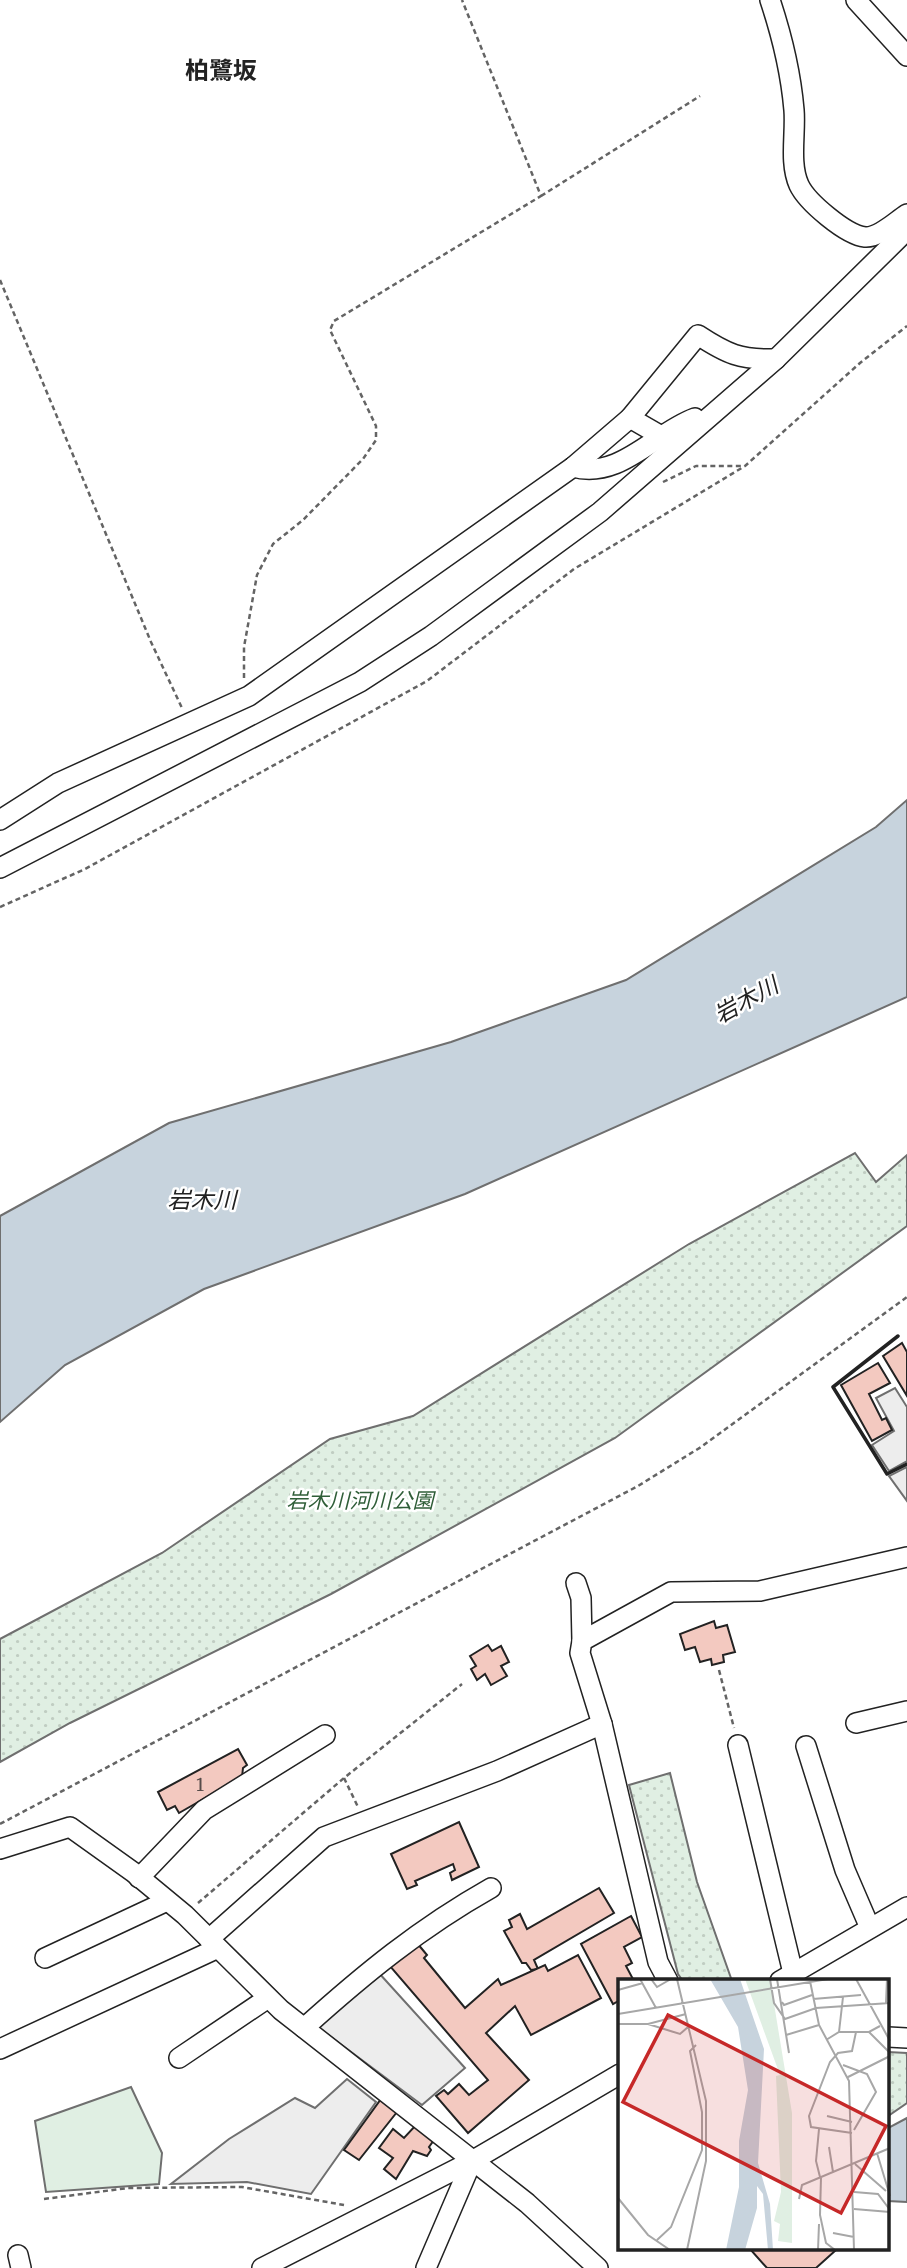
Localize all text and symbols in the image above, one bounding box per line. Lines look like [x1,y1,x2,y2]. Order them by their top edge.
district label: 柏鷺坂 [185,55,257,86]
water label: 岩木川 [709,969,786,1029]
water label: 岩木川 [168,1185,240,1214]
park label: 岩木川河川公園 [287,1487,436,1514]
house number: 1 [196,1773,204,1796]
inset map [618,1979,890,2250]

